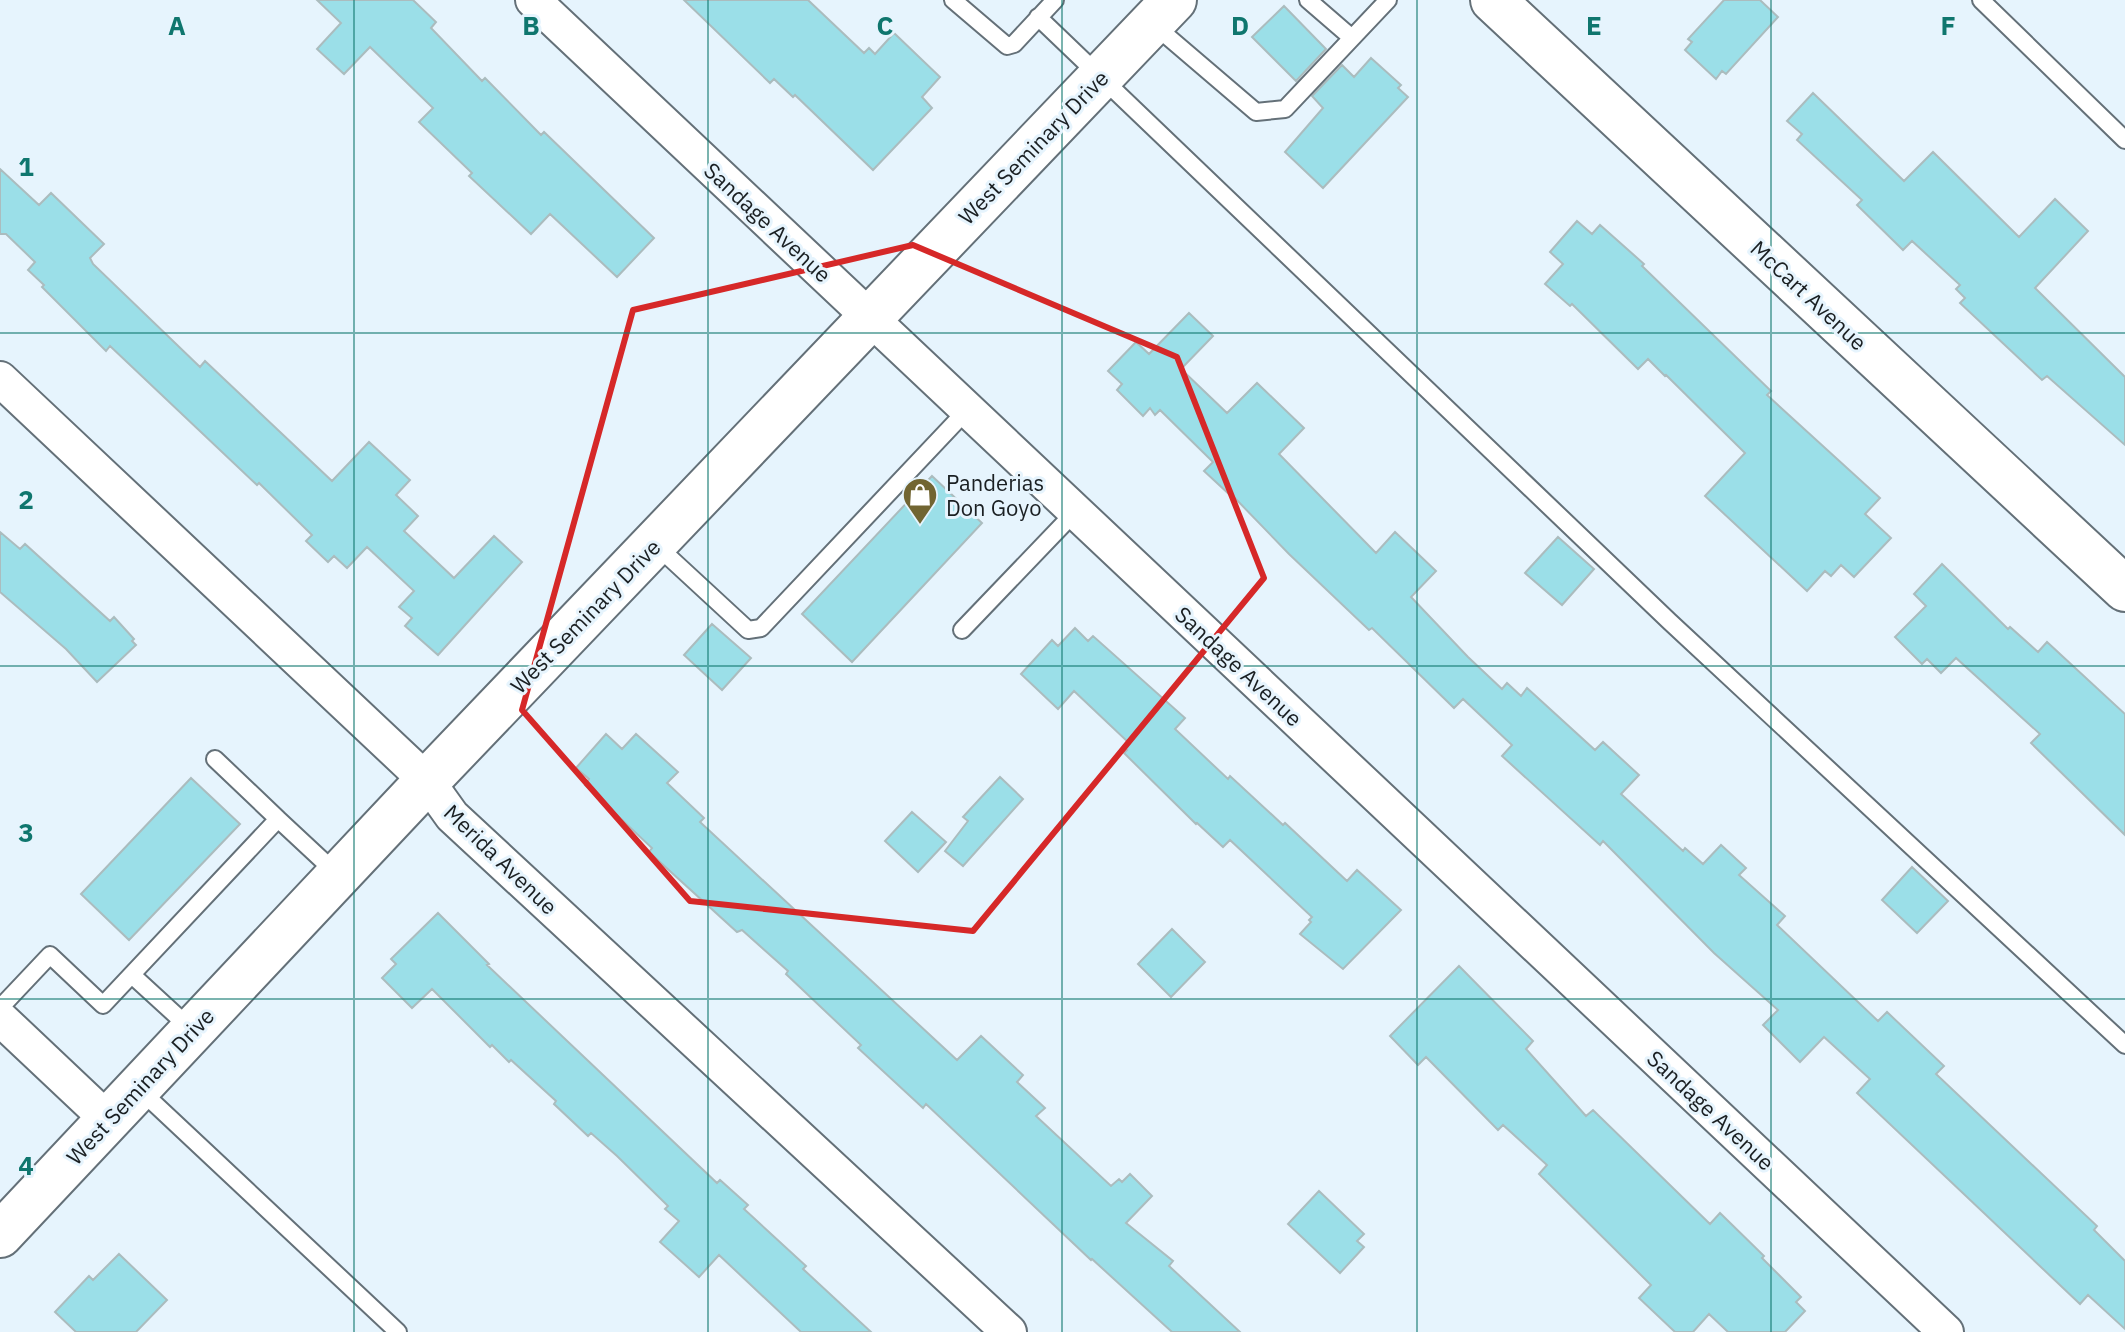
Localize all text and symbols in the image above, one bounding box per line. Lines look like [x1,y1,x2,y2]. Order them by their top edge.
text: A [168,8,186,42]
text: B [522,8,540,42]
text: C [877,8,894,42]
text: D [1231,8,1249,42]
text: E [1586,8,1602,42]
text: F [1940,8,1956,42]
street label: West Seminary Drive [952,63,1114,231]
text: 1 [18,149,34,183]
street label: Sandage Avenue [698,156,838,288]
street label: McCart Avenue [1745,234,1873,356]
place label: Panderias Don Goyo [946,468,1044,522]
shop icon: Panderias Don Goyo [901,476,939,526]
text: 2 [18,482,34,516]
street label: West Seminary Drive [504,532,666,700]
street label: Sandage Avenue [1169,600,1309,732]
street label: Merida Avenue [438,798,564,920]
text: 3 [18,815,34,849]
street label: West Seminary Drive [60,1001,220,1171]
street label: Sandage Avenue [1641,1044,1781,1176]
text: 4 [18,1148,34,1182]

